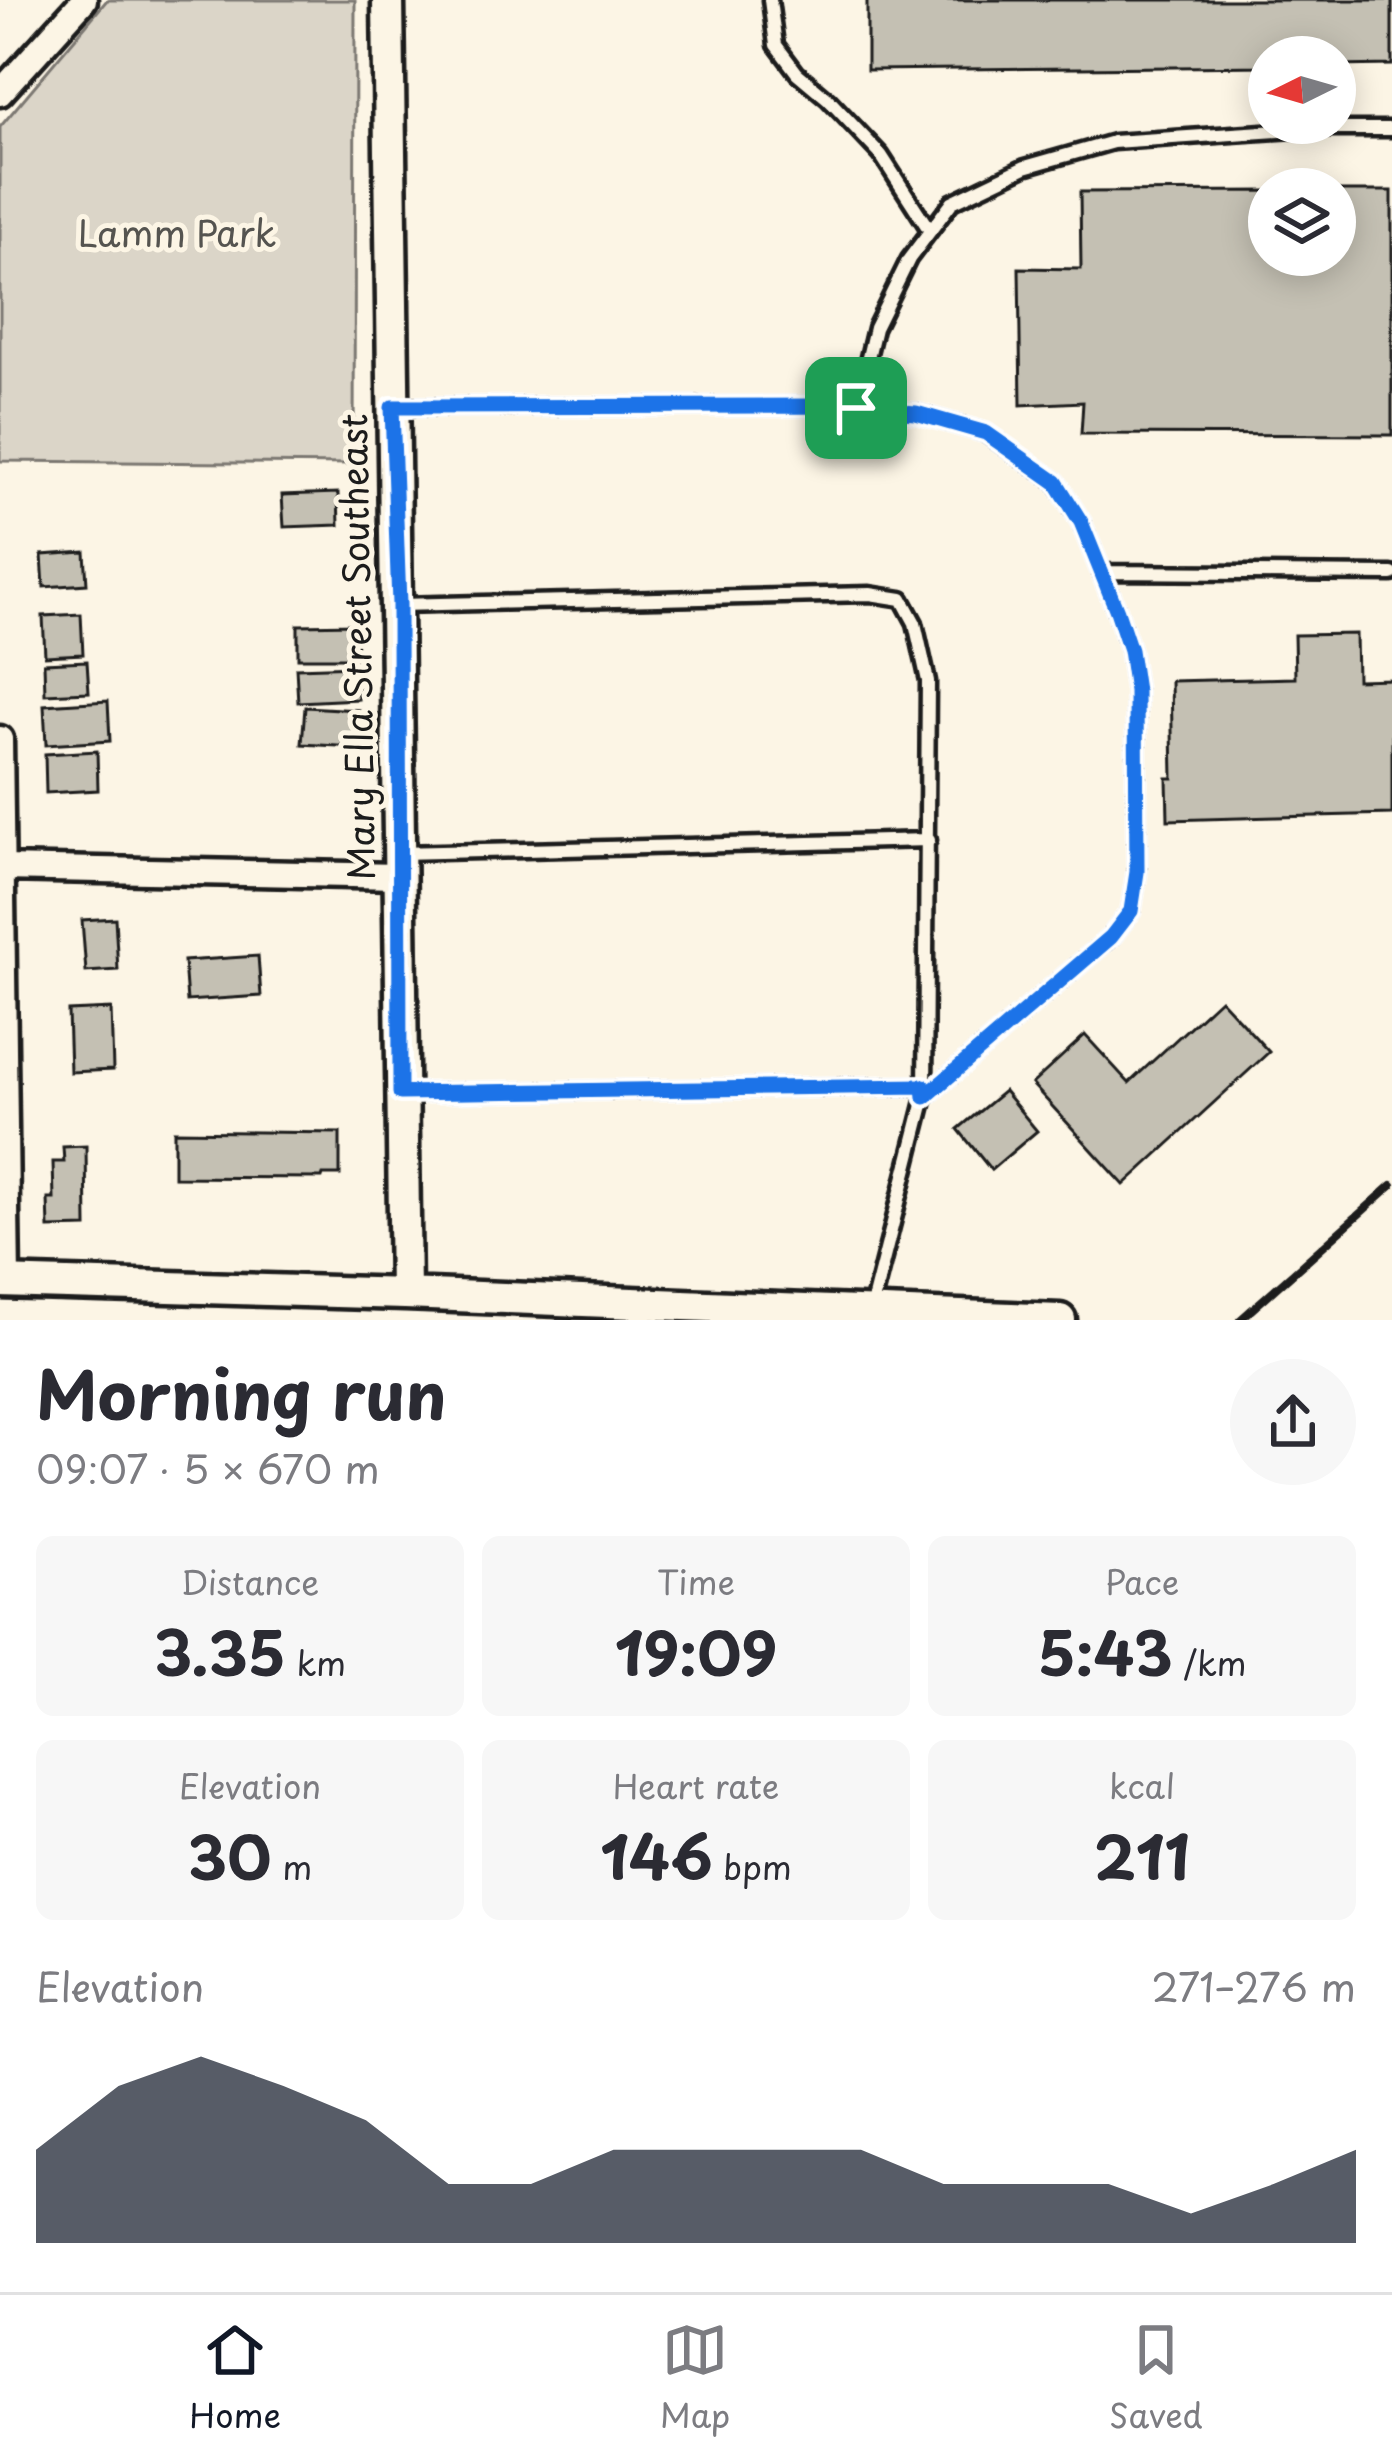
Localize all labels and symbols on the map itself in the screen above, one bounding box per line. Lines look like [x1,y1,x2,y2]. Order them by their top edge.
north arrow [1248,36,1356,144]
park label: Lamm Park [78,205,276,259]
pin [805,357,907,459]
street label: Mary Ella Street Southeast [325,413,387,881]

